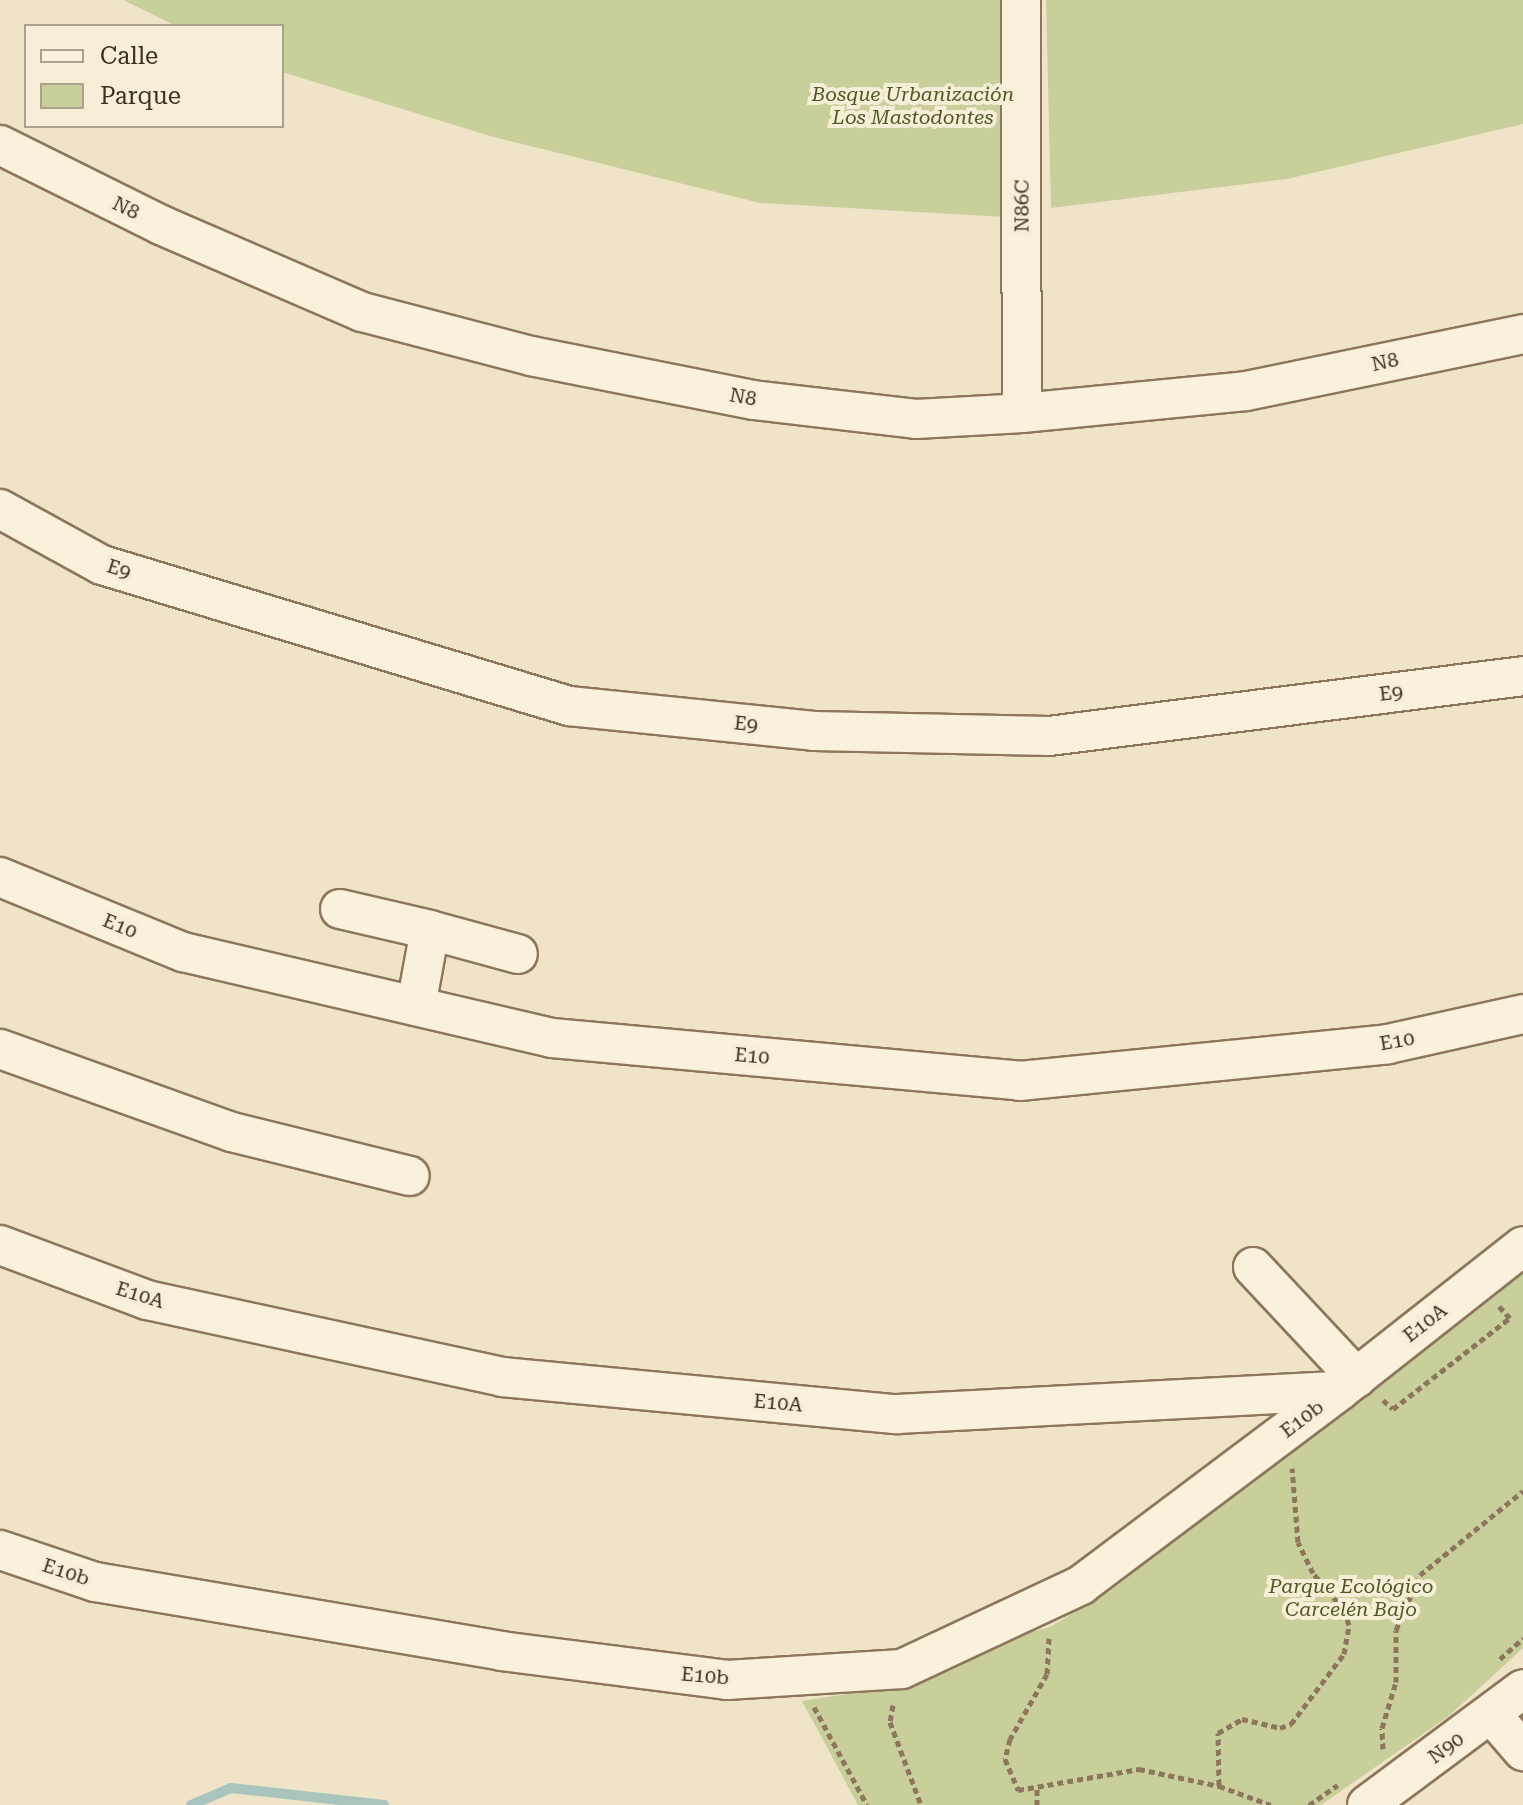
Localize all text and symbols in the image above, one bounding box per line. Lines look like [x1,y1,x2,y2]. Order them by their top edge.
legend [24,24,284,128]
text: Calle [100,42,158,70]
text: Parque [100,82,181,110]
park label: Bosque Urbanización Los Mastodontes [812,82,1014,129]
street label: N86C [1010,180,1034,232]
street label: N8 [109,191,143,225]
street label: N8 [1369,347,1401,377]
street label: N8 [728,383,758,411]
street label: E9 [104,554,134,584]
street label: E9 [1378,680,1404,706]
street label: E9 [733,711,759,737]
street label: E10 [99,908,141,944]
street label: E10 [1378,1026,1416,1056]
street label: E10 [733,1043,771,1069]
street label: E10A [113,1276,167,1314]
street label: E10A [1398,1298,1452,1348]
street label: E10A [752,1389,804,1417]
street label: E10b [1276,1395,1328,1443]
street label: E10b [39,1553,93,1591]
park label: Parque Ecológico Carcelén Bajo [1269,1574,1433,1621]
street label: E10b [680,1662,730,1690]
street label: N90 [1423,1727,1469,1769]

